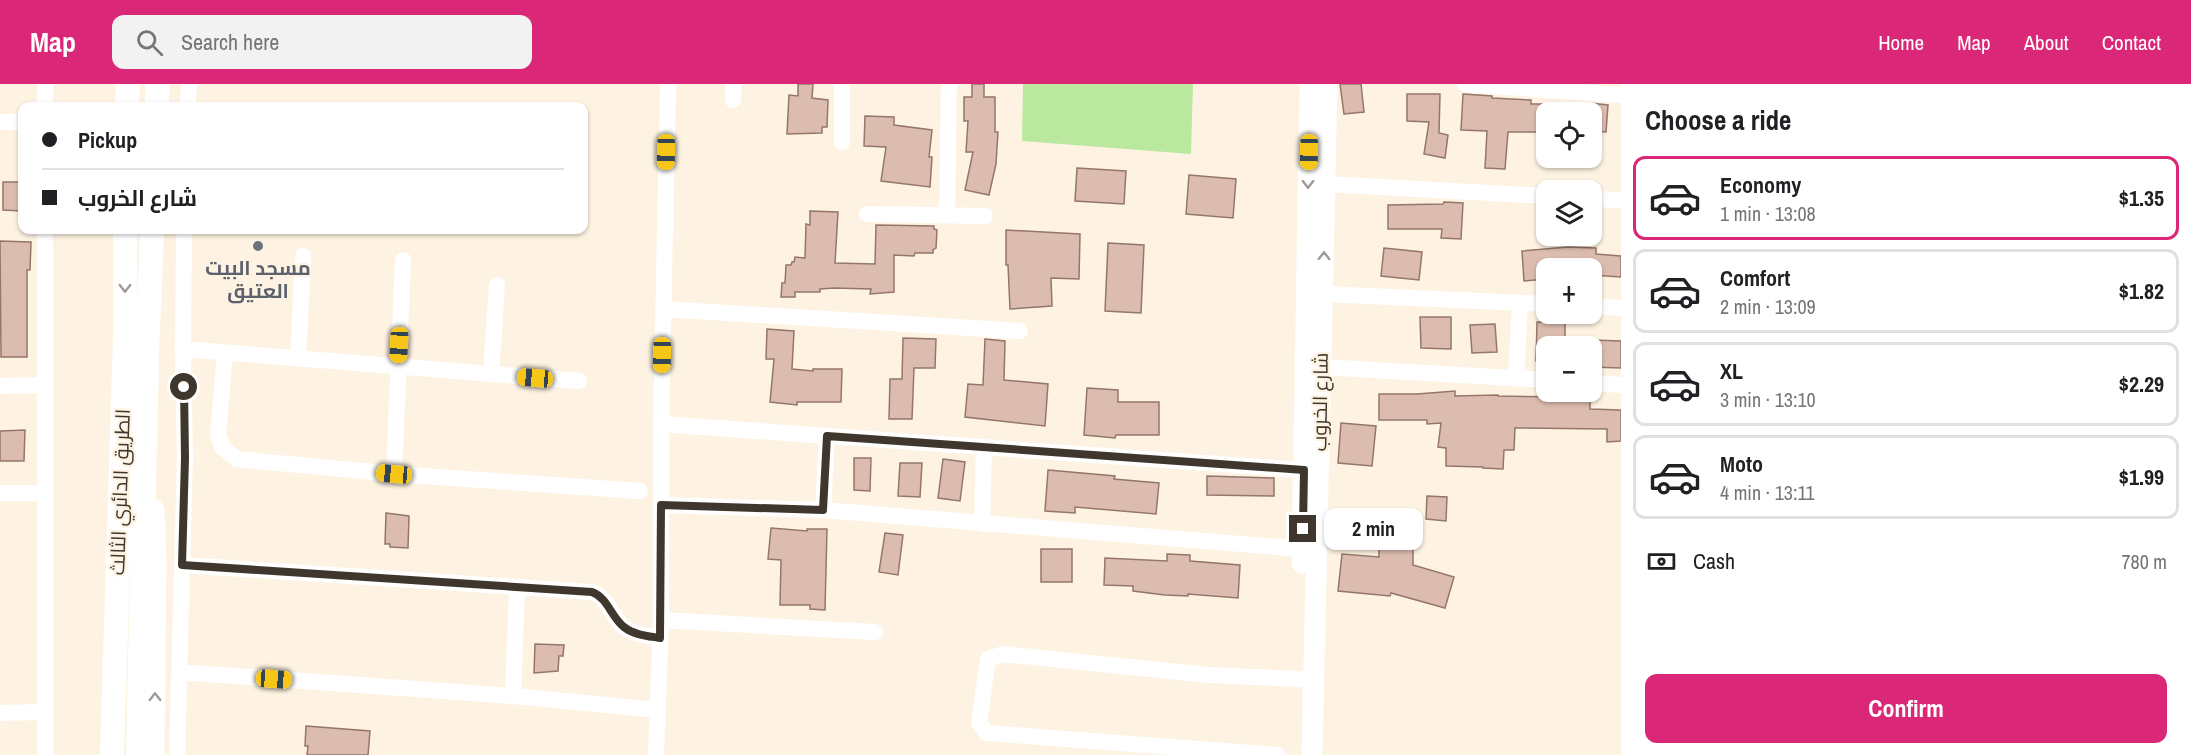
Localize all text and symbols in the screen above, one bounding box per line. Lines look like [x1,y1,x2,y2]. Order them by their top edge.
search box [112,15,532,69]
text: Map [30,23,76,61]
icon: search [133,26,166,59]
text: Search here [181,27,279,57]
text: Home [1878,28,1924,57]
text: Map [1957,28,1991,57]
text: About [2024,28,2069,57]
text: Contact [2102,28,2161,57]
map controls [1536,102,1602,402]
button: locate [1536,102,1602,168]
text: Choose a ride [1645,102,1791,138]
text: Pickup [78,125,137,155]
car [657,134,675,170]
car [1300,134,1318,170]
text: Economy [1720,170,1801,200]
icon: car [1648,171,1702,225]
one-way arrow [1302,180,1314,189]
button: layers [1536,180,1602,246]
text: شارع الخروب [78,183,197,213]
text: $1.35 [2119,183,2164,213]
text: 1 min · 13:08 [1720,200,1816,227]
marker: مسجد البيت العتيق [251,239,265,253]
one-way arrow [1317,251,1330,260]
place label: مسجد البيت العتيق [205,254,311,304]
button: + [1536,258,1602,324]
text: Comfort [1720,263,1790,293]
icon: car [1648,264,1702,318]
text: $1.82 [2119,276,2164,306]
one-way arrow [119,283,131,292]
text: 2 min · 13:09 [1720,293,1816,320]
car [389,327,409,363]
button: − [1536,336,1602,402]
car [653,337,671,373]
street label: شارع الخروب [1305,352,1335,452]
text: XL [1720,356,1743,386]
icon: car [1648,357,1702,411]
car [516,367,554,389]
text: $2.29 [2119,369,2164,399]
route start [170,373,197,400]
text: 3 min · 13:10 [1720,386,1816,413]
street label: الطريق الدائري الثالث [103,408,139,576]
text: Moto [1720,449,1763,479]
icon: car [1648,450,1702,504]
text: $1.99 [2119,462,2164,492]
car [375,463,413,485]
text: 4 min · 13:11 [1720,479,1815,506]
callout: 2 min [1324,508,1423,550]
route end [1289,515,1316,542]
text: 2 min [1352,515,1395,542]
icon: cash [1645,545,1678,578]
text: Cash [1693,546,1735,576]
text: 780 m [2121,548,2167,575]
car [255,669,293,689]
button: Confirm [1645,674,2167,743]
one-way arrow [149,692,161,701]

